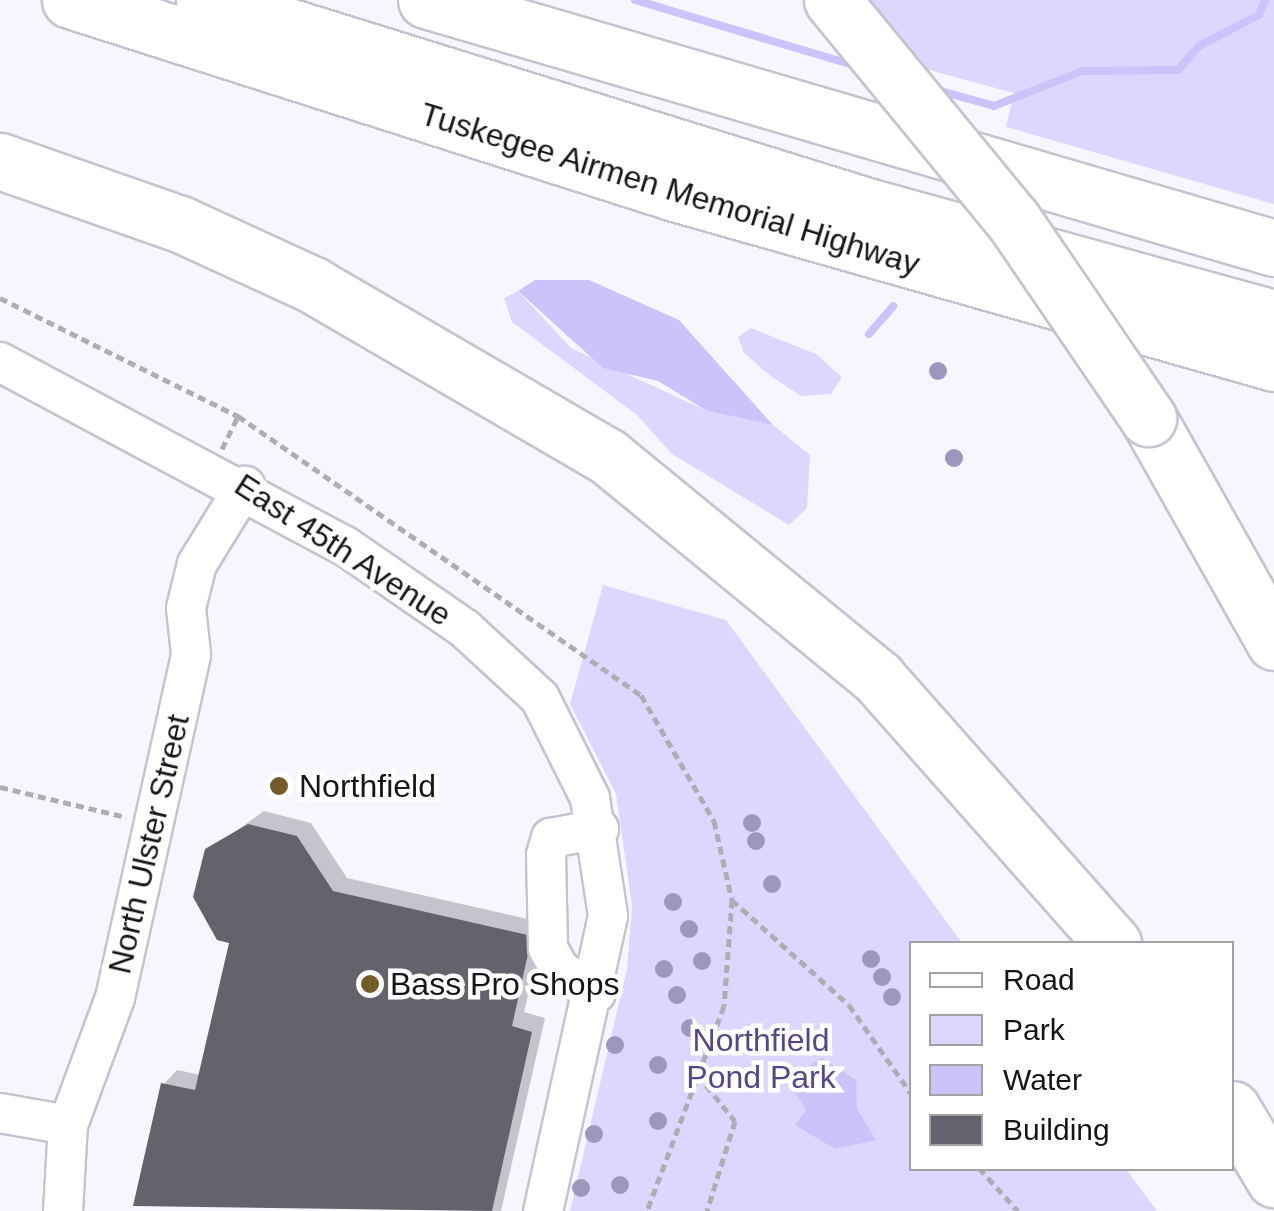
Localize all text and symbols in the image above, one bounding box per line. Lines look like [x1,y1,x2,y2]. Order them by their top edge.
street label: Tuskegee Airmen Memorial Highway [415,94,925,284]
street label: East 45th Avenue [227,465,459,635]
street label: North Ulster Street [100,711,198,977]
place label: Northfield [299,767,436,805]
marker: Northfield [268,775,290,797]
legend [909,941,1234,1171]
text: Road [1003,963,1075,996]
place label: Bass Pro Shops [390,965,619,1003]
marker: Bass Pro Shops [359,973,381,995]
text: Park [1003,1013,1065,1046]
park label: Northfield Pond Park [686,1022,836,1097]
text: Water [1003,1063,1082,1096]
text: Building [1003,1113,1110,1146]

